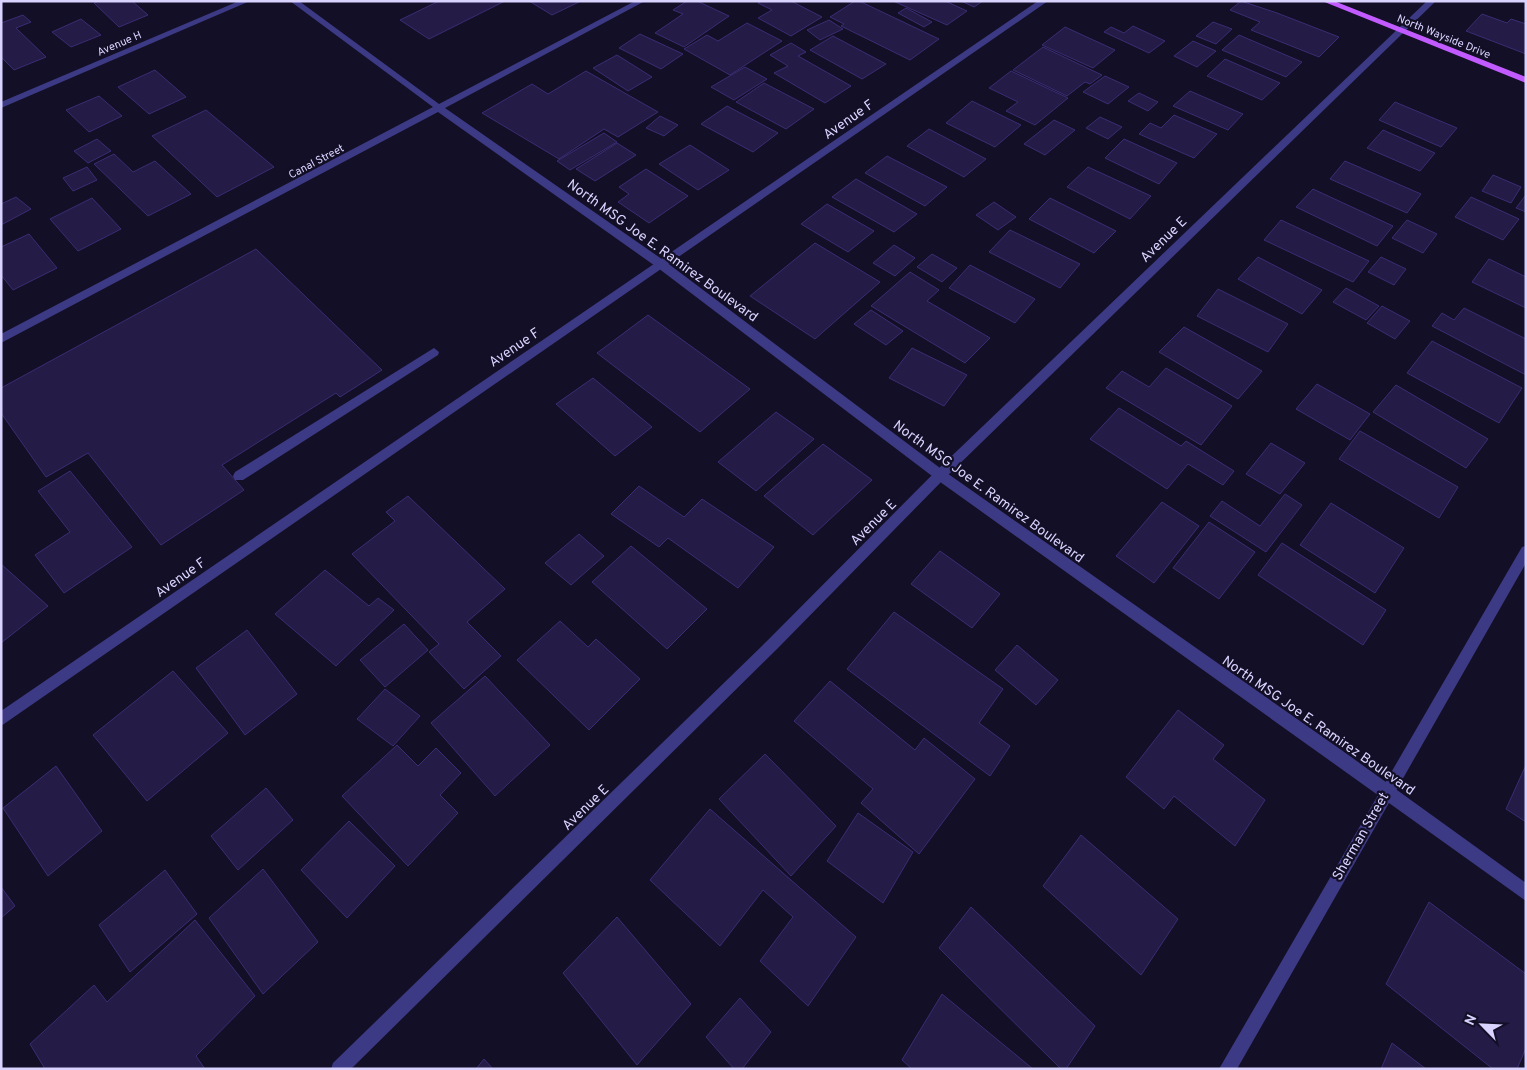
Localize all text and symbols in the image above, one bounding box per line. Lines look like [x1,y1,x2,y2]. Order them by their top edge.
street label: North Wayside Drive [1395,12,1493,62]
street label: Avenue H [95,28,144,60]
street label: Avenue F [820,97,878,144]
street label: Canal Street [286,141,347,182]
street label: North MSG Joe E. Ramirez Boulevard [563,176,761,326]
street label: Avenue E [1137,214,1191,267]
street label: Avenue F [486,325,544,371]
street label: North MSG Joe E. Ramirez Boulevard [889,417,1087,567]
street label: Avenue E [847,496,901,550]
street label: Avenue F [152,555,210,602]
street label: North MSG Joe E. Ramirez Boulevard [1218,653,1418,800]
street label: Avenue E [559,782,613,835]
street label: Sherman Street [1329,790,1393,884]
north arrow [1457,1000,1507,1050]
text: N [1462,1012,1481,1028]

